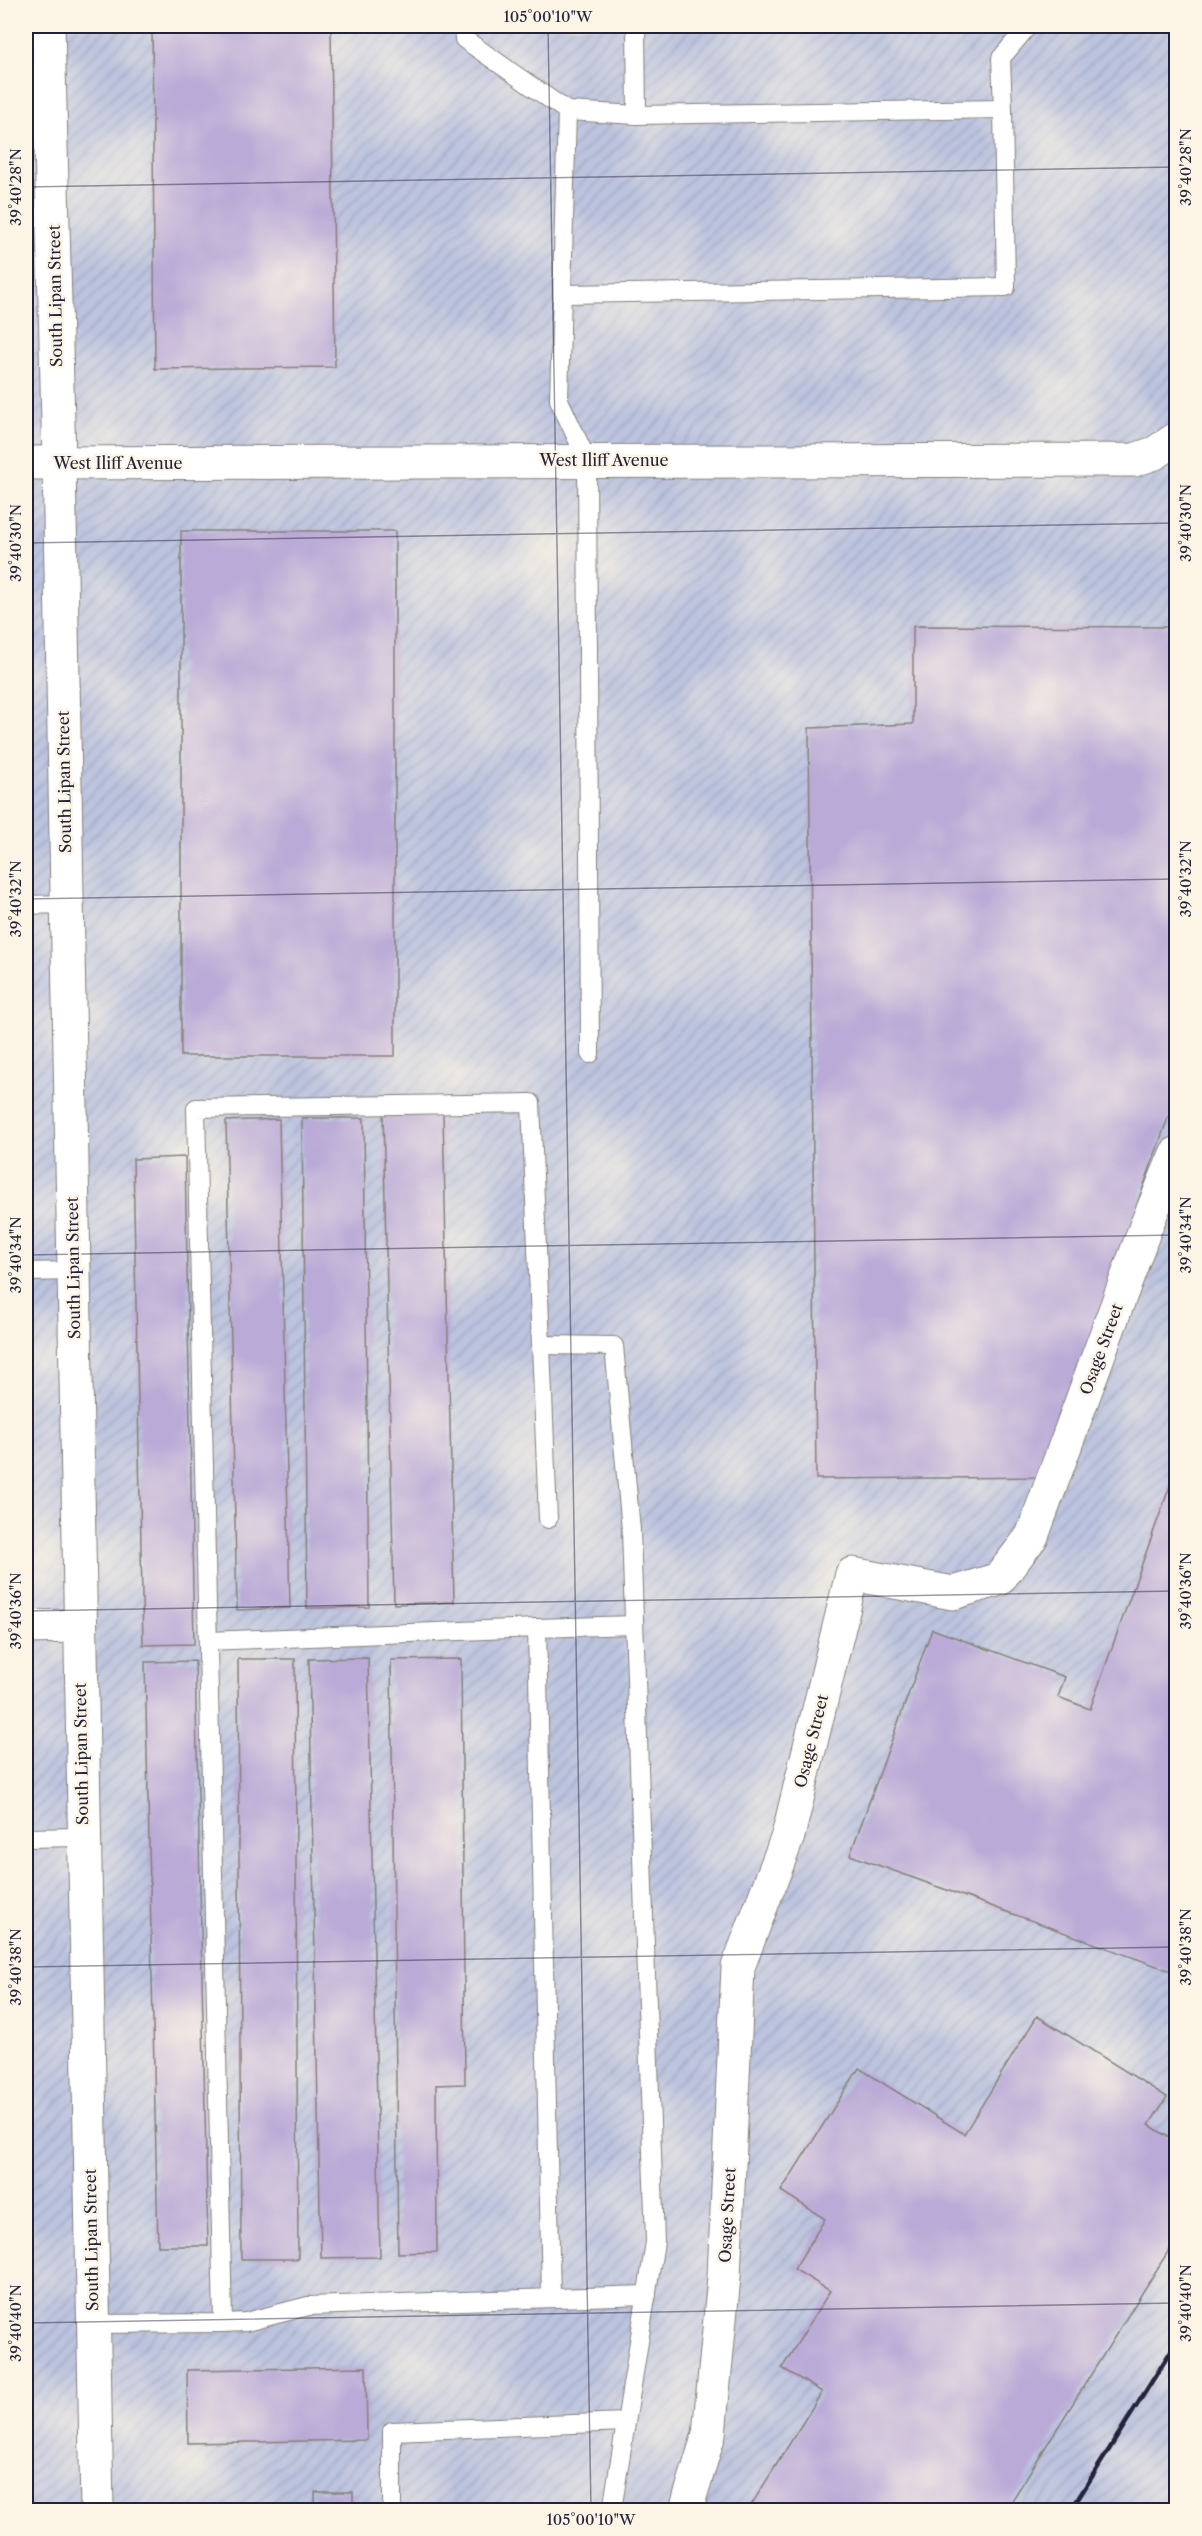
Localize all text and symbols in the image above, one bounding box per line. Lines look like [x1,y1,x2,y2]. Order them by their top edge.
text: 105°00'10"W [504,7,593,26]
text: 39°40'28"N [1176,128,1195,206]
text: 39°40'28"N [6,148,25,226]
street label: South Lipan Street [44,224,66,367]
street label: West Iliff Avenue [538,450,669,470]
street label: West Iliff Avenue [52,453,183,473]
text: 39°40'30"N [1176,484,1195,562]
text: 39°40'30"N [6,504,25,582]
street label: South Lipan Street [53,710,75,853]
text: 39°40'32"N [1176,840,1195,918]
text: 39°40'32"N [6,860,25,938]
street label: South Lipan Street [62,1196,84,1339]
text: 39°40'34"N [1176,1196,1195,1274]
text: 39°40'34"N [6,1216,25,1294]
street label: Osage Street [1075,1300,1127,1397]
text: 39°40'36"N [1176,1552,1195,1630]
text: 39°40'36"N [6,1572,25,1650]
street label: South Lipan Street [70,1682,92,1825]
street label: Osage Street [790,1692,832,1790]
text: 39°40'38"N [1176,1908,1195,1986]
text: 39°40'38"N [6,1928,25,2006]
street label: Osage Street [715,2166,740,2263]
street label: South Lipan Street [80,2168,102,2311]
text: 39°40'40"N [1176,2264,1195,2342]
text: 39°40'40"N [6,2284,25,2362]
text: 105°00'10"W [547,2510,636,2529]

